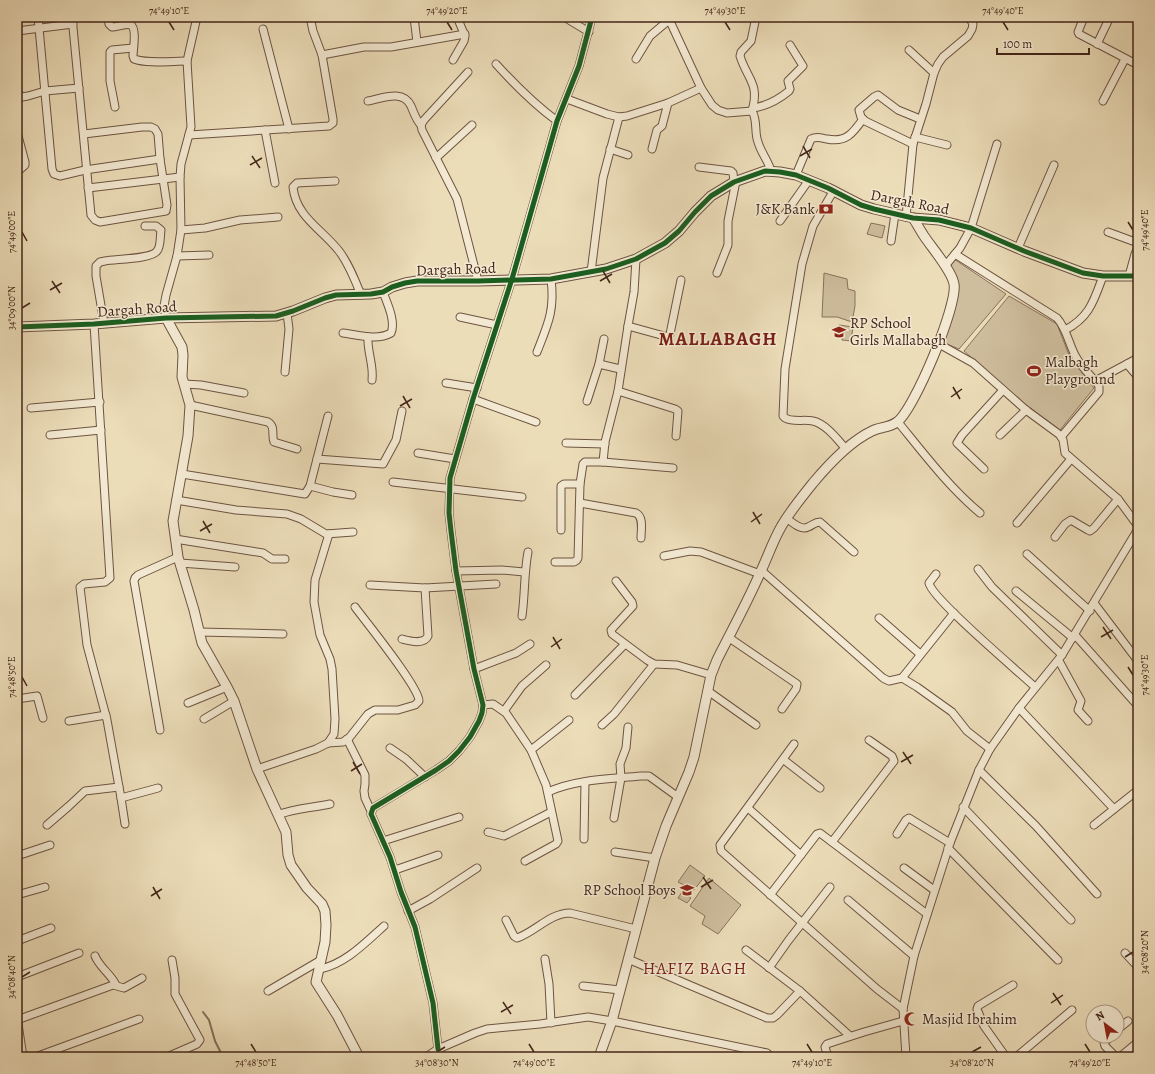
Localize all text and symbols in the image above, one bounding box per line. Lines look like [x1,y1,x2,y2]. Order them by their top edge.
text: 74°49'10"E [149,4,189,17]
text: 74°49'20"E [426,4,468,17]
text: 74°49'30"E [705,4,746,17]
text: 74°49'40"E [982,4,1024,17]
scale bar [997,30,1089,56]
text: 100 m [1003,36,1032,52]
street label: Dargah Road [869,185,952,220]
place label: J&K Bank [756,199,816,219]
bank icon: J&K Bank [818,201,834,217]
text: 74°49'40"E [1138,209,1151,251]
text: 74°49'00"E [5,211,18,253]
street label: Dargah Road [416,258,497,280]
text: 34°09'00"N [5,286,18,330]
street label: Dargah Road [96,296,178,322]
place label: RP School Girls Mallabagh [850,313,946,350]
school or university icon: RP School Girls Mallabagh [831,324,847,340]
district label: MALLABAGH [658,326,778,352]
place label: Malbagh Playground [1045,352,1116,389]
sports icon: Malbagh Playground [1026,363,1042,379]
text: 74°49'30"E [1138,654,1151,695]
text: 74°48'50"E [5,656,18,698]
place label: RP School Boys [583,880,676,900]
school or university icon: RP School Boys [679,882,695,898]
text: 34°08'20"N [1138,930,1151,974]
text: 34°08'40"N [5,955,18,999]
district label: HAFIZ BAGH [643,957,747,980]
north arrow [1085,1004,1125,1044]
text: N [1093,1007,1107,1024]
place label: Masjid Ibrahim [922,1009,1017,1029]
mosque icon: Masjid Ibrahim [903,1011,919,1027]
text: 74°48'50"E [235,1056,277,1069]
text: 34°08'30"N [415,1056,459,1069]
text: 74°49'00"E [513,1056,555,1069]
text: 74°49'10"E [792,1056,832,1069]
text: 34°08'20"N [950,1056,994,1069]
text: 74°49'20"E [1069,1056,1111,1069]

